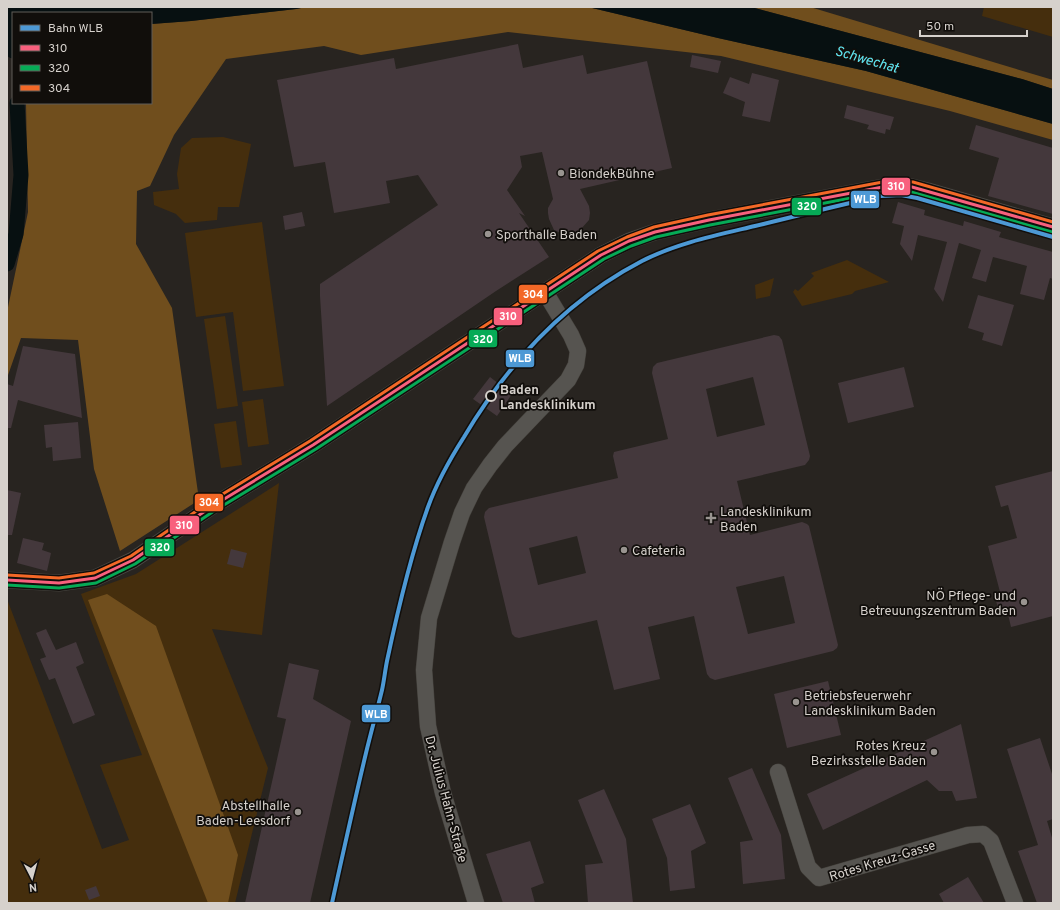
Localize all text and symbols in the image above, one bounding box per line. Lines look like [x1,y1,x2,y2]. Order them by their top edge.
legend [12,12,152,104]
scale bar [920,12,1027,38]
text: 50 m [926,19,954,35]
text: Bahn WLB [48,21,103,37]
text: 310 [48,41,67,57]
water label: Schwechat [833,43,901,78]
text: 320 [48,61,70,77]
text: 304 [48,81,70,97]
place label: BiondekBühne [569,167,655,183]
marker: BiondekBühne [556,168,566,178]
line badge: 310 [881,177,911,196]
text: 310 [887,180,905,194]
line badge: WLB [850,190,880,209]
text: WLB [854,193,876,207]
line badge: 320 [791,197,822,216]
text: 320 [797,200,817,214]
place label: Sporthalle Baden [496,228,597,244]
marker: Sporthalle Baden [483,229,493,239]
line badge: 304 [518,284,548,304]
text: 304 [523,288,543,302]
line badge: 310 [493,307,523,326]
text: 310 [499,310,517,324]
line badge: 320 [468,329,498,348]
text: 320 [473,333,493,347]
line badge: WLB [505,349,535,368]
text: WLB [509,352,531,366]
place label: Baden Landesklinikum [500,383,596,414]
marker: Baden Landesklinikum [485,390,497,402]
line badge: 304 [194,493,224,512]
text: 304 [199,496,219,510]
place label: Landesklinikum Baden [720,505,811,536]
marker: Landesklinikum Baden [705,512,717,524]
line badge: 310 [169,515,200,535]
text: 310 [175,519,193,533]
line badge: 320 [144,538,175,557]
text: 320 [150,541,170,555]
place label: Cafeteria [632,544,685,560]
marker: Cafeteria [619,545,629,555]
place label: NÖ Pflege- und Betreuungszentrum Baden [860,587,1016,620]
marker: NÖ Pflege- und Betreuungszentrum Baden [1019,597,1029,607]
place label: Betriebsfeuerwehr Landesklinikum Baden [804,689,936,720]
marker: Betriebsfeuerwehr Landesklinikum Baden [791,697,801,707]
line badge: WLB [361,704,391,723]
text: WLB [365,708,387,722]
street label: Dr. Julius Hahn-Straße [420,734,470,865]
place label: Rotes Kreuz Bezirksstelle Baden [811,739,926,770]
marker: Rotes Kreuz Bezirksstelle Baden [929,747,939,757]
place label: Abstellhalle Baden-Leesdorf [196,799,291,830]
marker: Abstellhalle Baden-Leesdorf [293,807,303,817]
street label: Rotes Kreuz-Gasse [827,838,938,886]
north arrow [12,858,52,898]
text: N [28,880,38,894]

